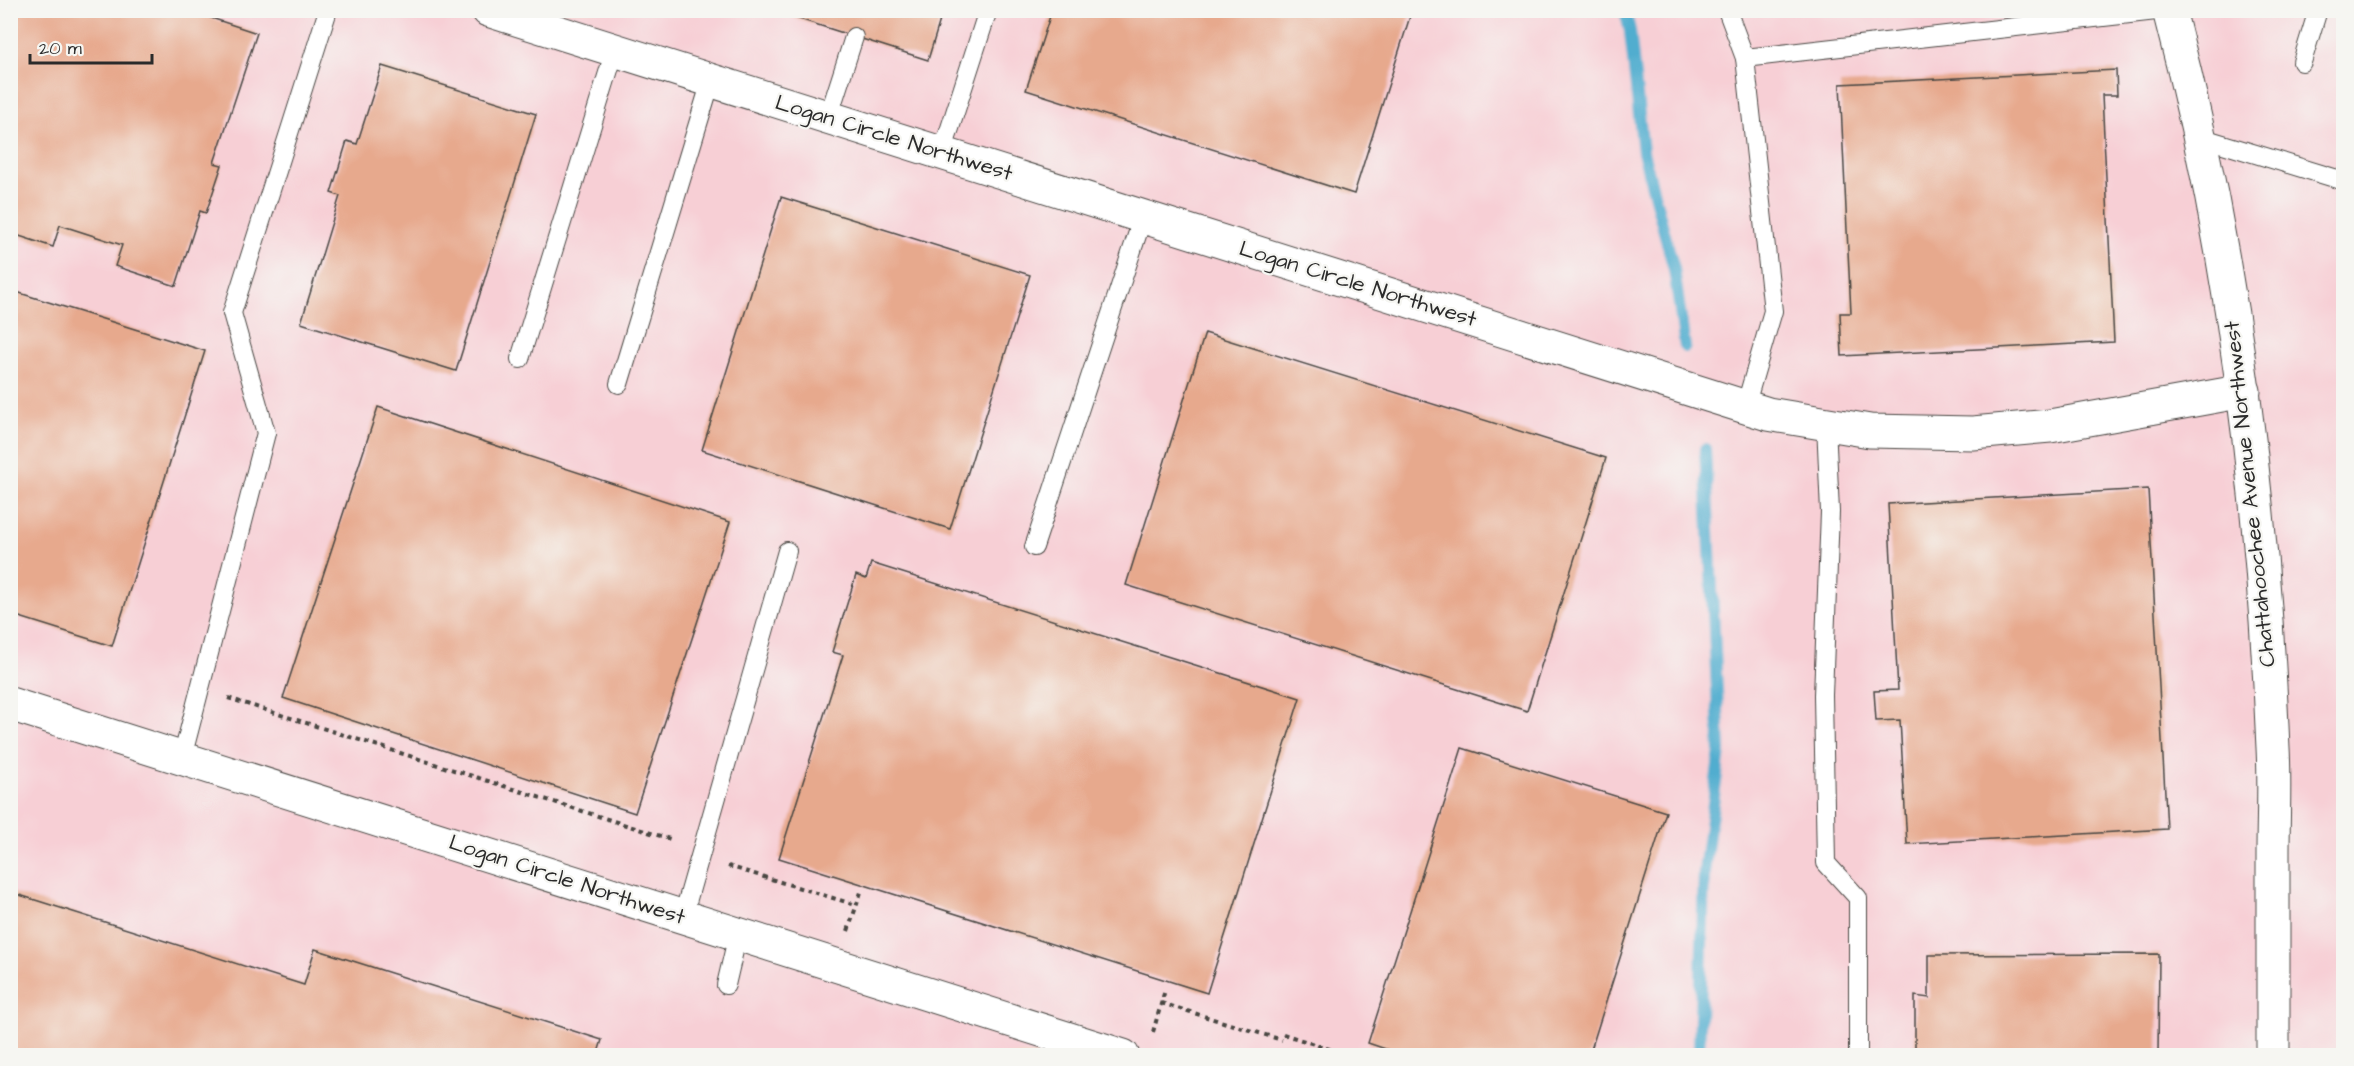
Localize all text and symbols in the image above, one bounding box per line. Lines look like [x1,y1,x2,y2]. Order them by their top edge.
scale bar [30,27,152,65]
text: 20 m [39,36,82,61]
street label: Logan Circle Northwest [771,87,1017,190]
street label: Logan Circle Northwest [1235,233,1481,336]
street label: Chattahoochee Avenue Northwest [2216,319,2284,669]
street label: Logan Circle Northwest [445,827,689,934]

